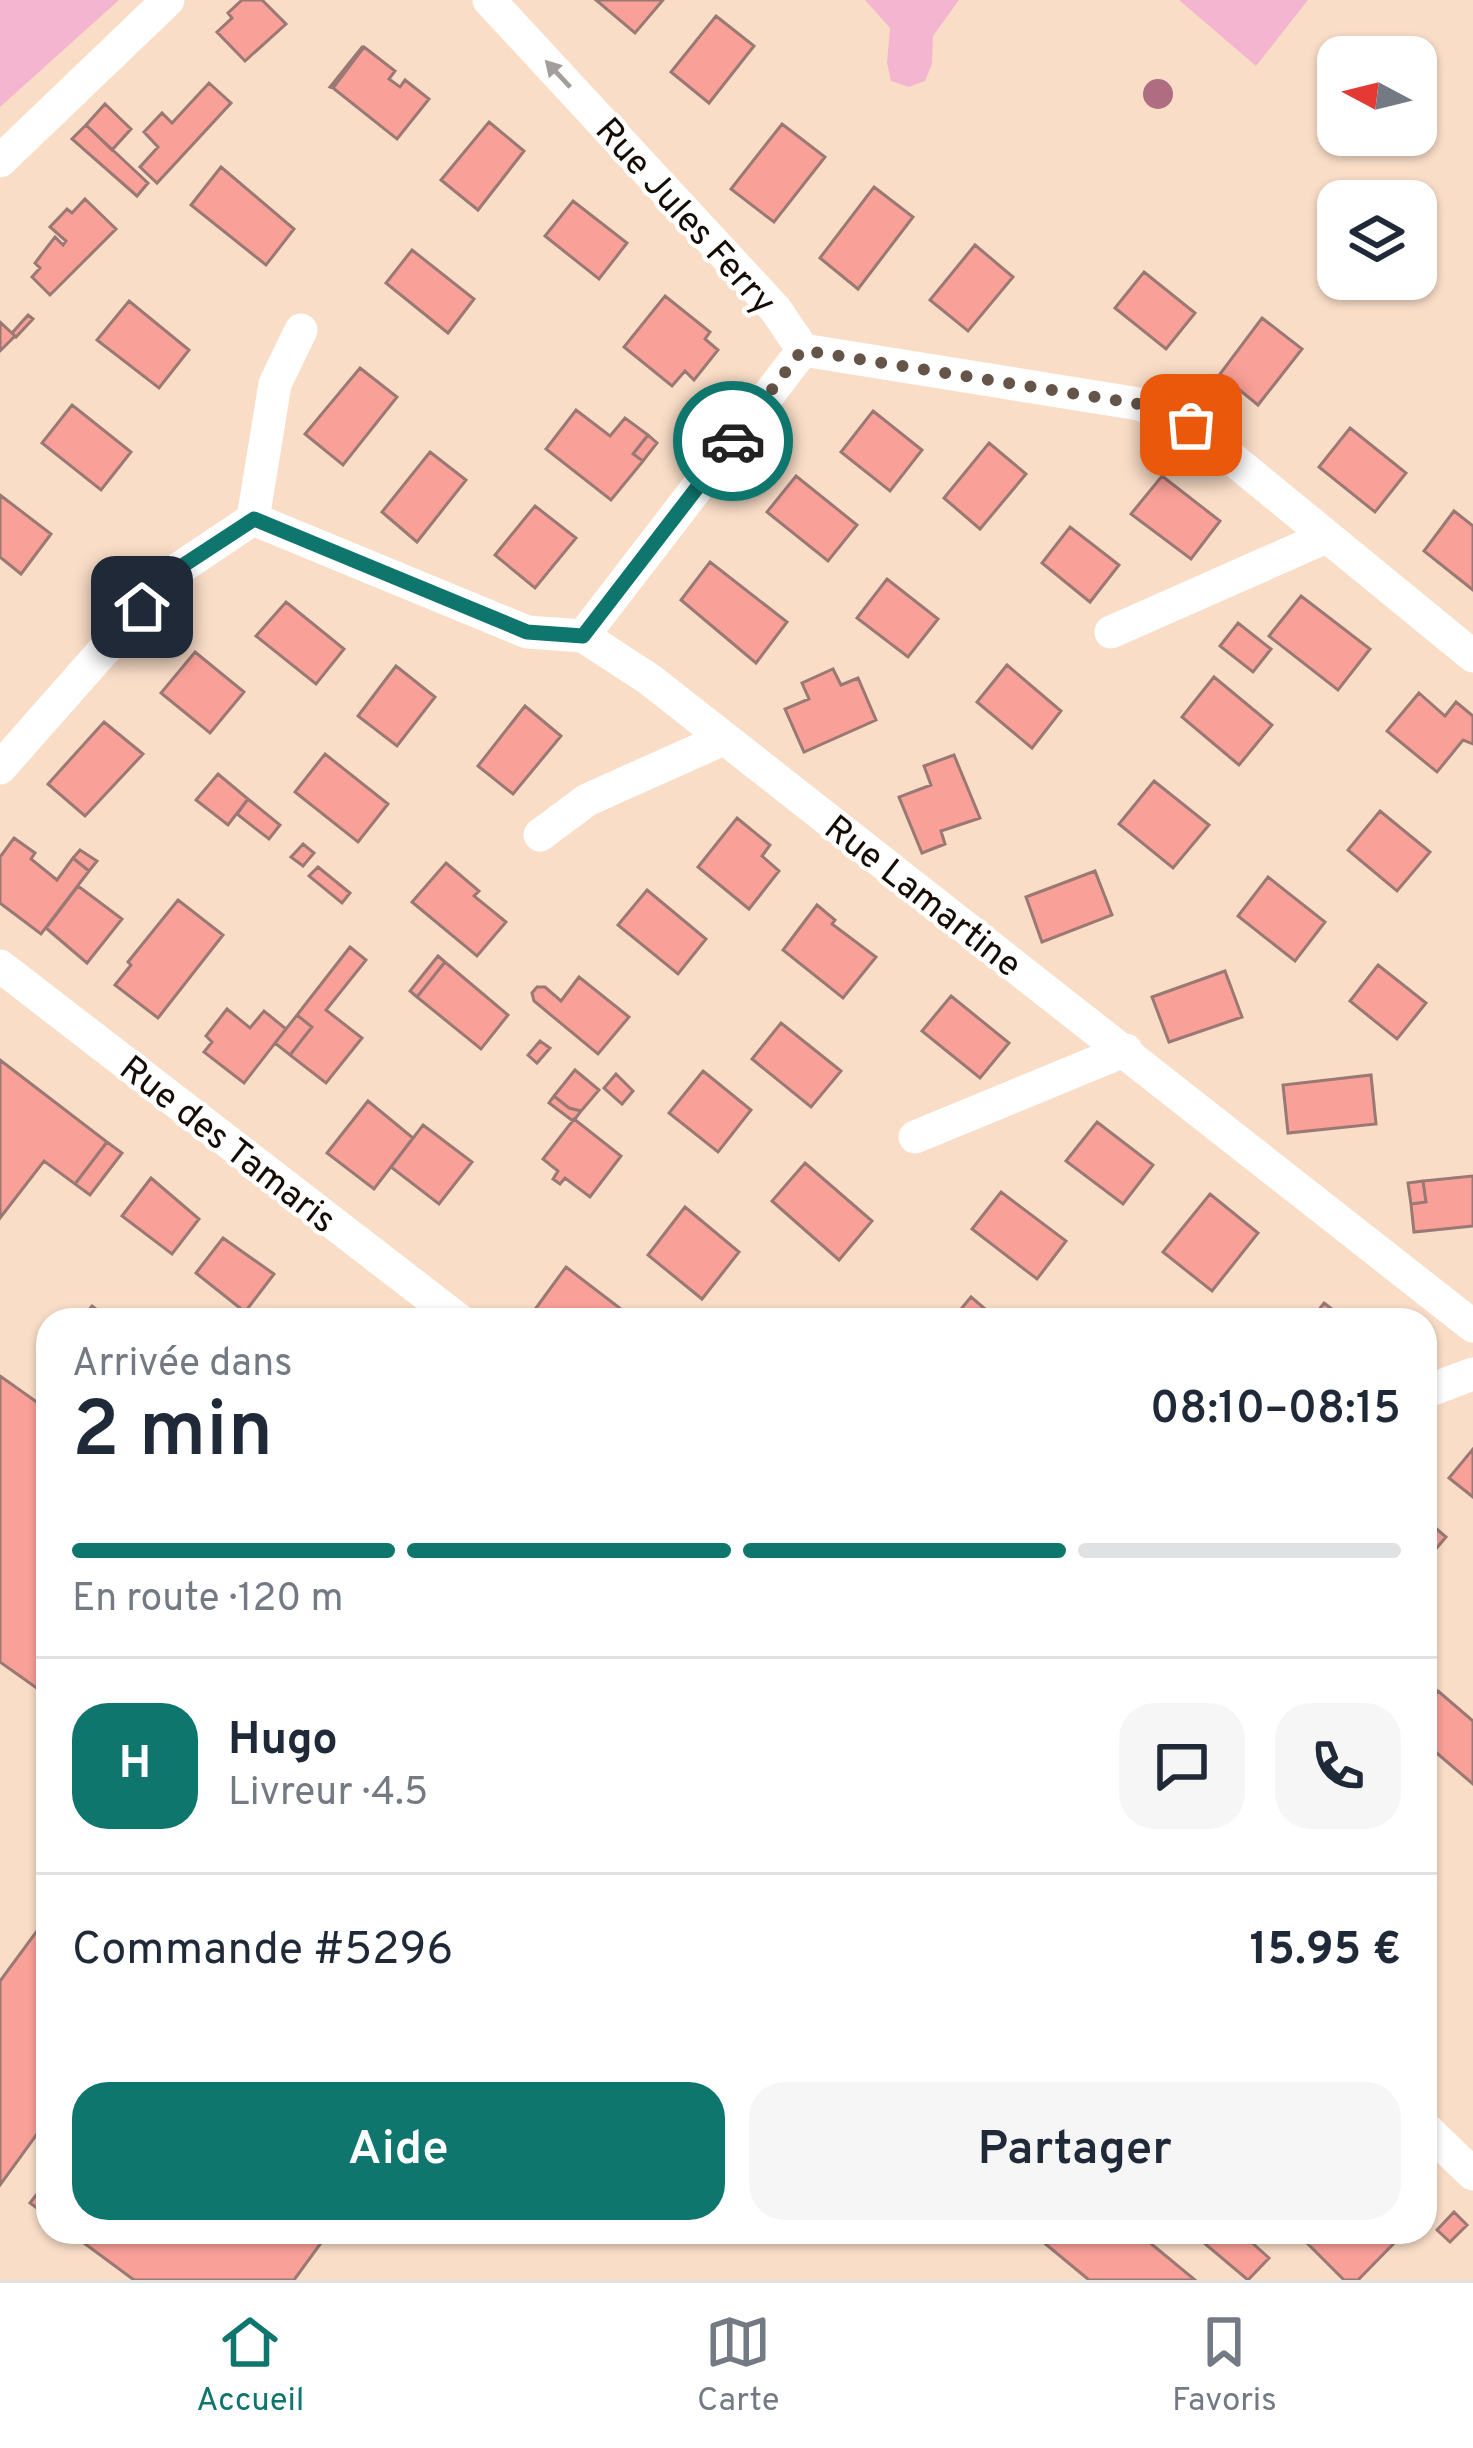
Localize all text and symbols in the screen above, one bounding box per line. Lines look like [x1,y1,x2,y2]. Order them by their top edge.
north arrow [1317,36,1437,156]
map controls [1317,36,1437,300]
one-way arrow [545,60,572,89]
street label: Rue Jules Ferry [584,110,785,326]
button: layers [1317,180,1437,300]
pin [1140,374,1242,476]
courier [673,381,793,501]
icon: bag [1158,392,1224,458]
icon: car [700,408,766,474]
pin [91,556,193,658]
icon: home [109,574,175,640]
street label: Rue Lamartine [814,807,1029,989]
street label: Rue des Tamaris [109,1047,344,1245]
text: Arrivée dans [72,1341,292,1390]
text: 08:10–08:15 [1150,1382,1401,1439]
text: 2 min [72,1385,273,1484]
text: En route · 120 m [72,1576,344,1625]
button: chat [1119,1703,1245,1829]
button: phone [1275,1703,1401,1829]
text: Hugo [228,1713,338,1770]
text: H [119,1737,151,1794]
text: Livreur · 4.5 [228,1770,428,1819]
text: Commande #5296 [72,1923,453,1980]
text: 15.95 € [1250,1923,1401,1980]
button: Aide [72,2082,725,2220]
button: Partager [749,2082,1401,2220]
tab: Accueil [196,2309,305,2423]
tab: Carte [697,2309,779,2423]
tab: Favoris [1172,2309,1277,2423]

